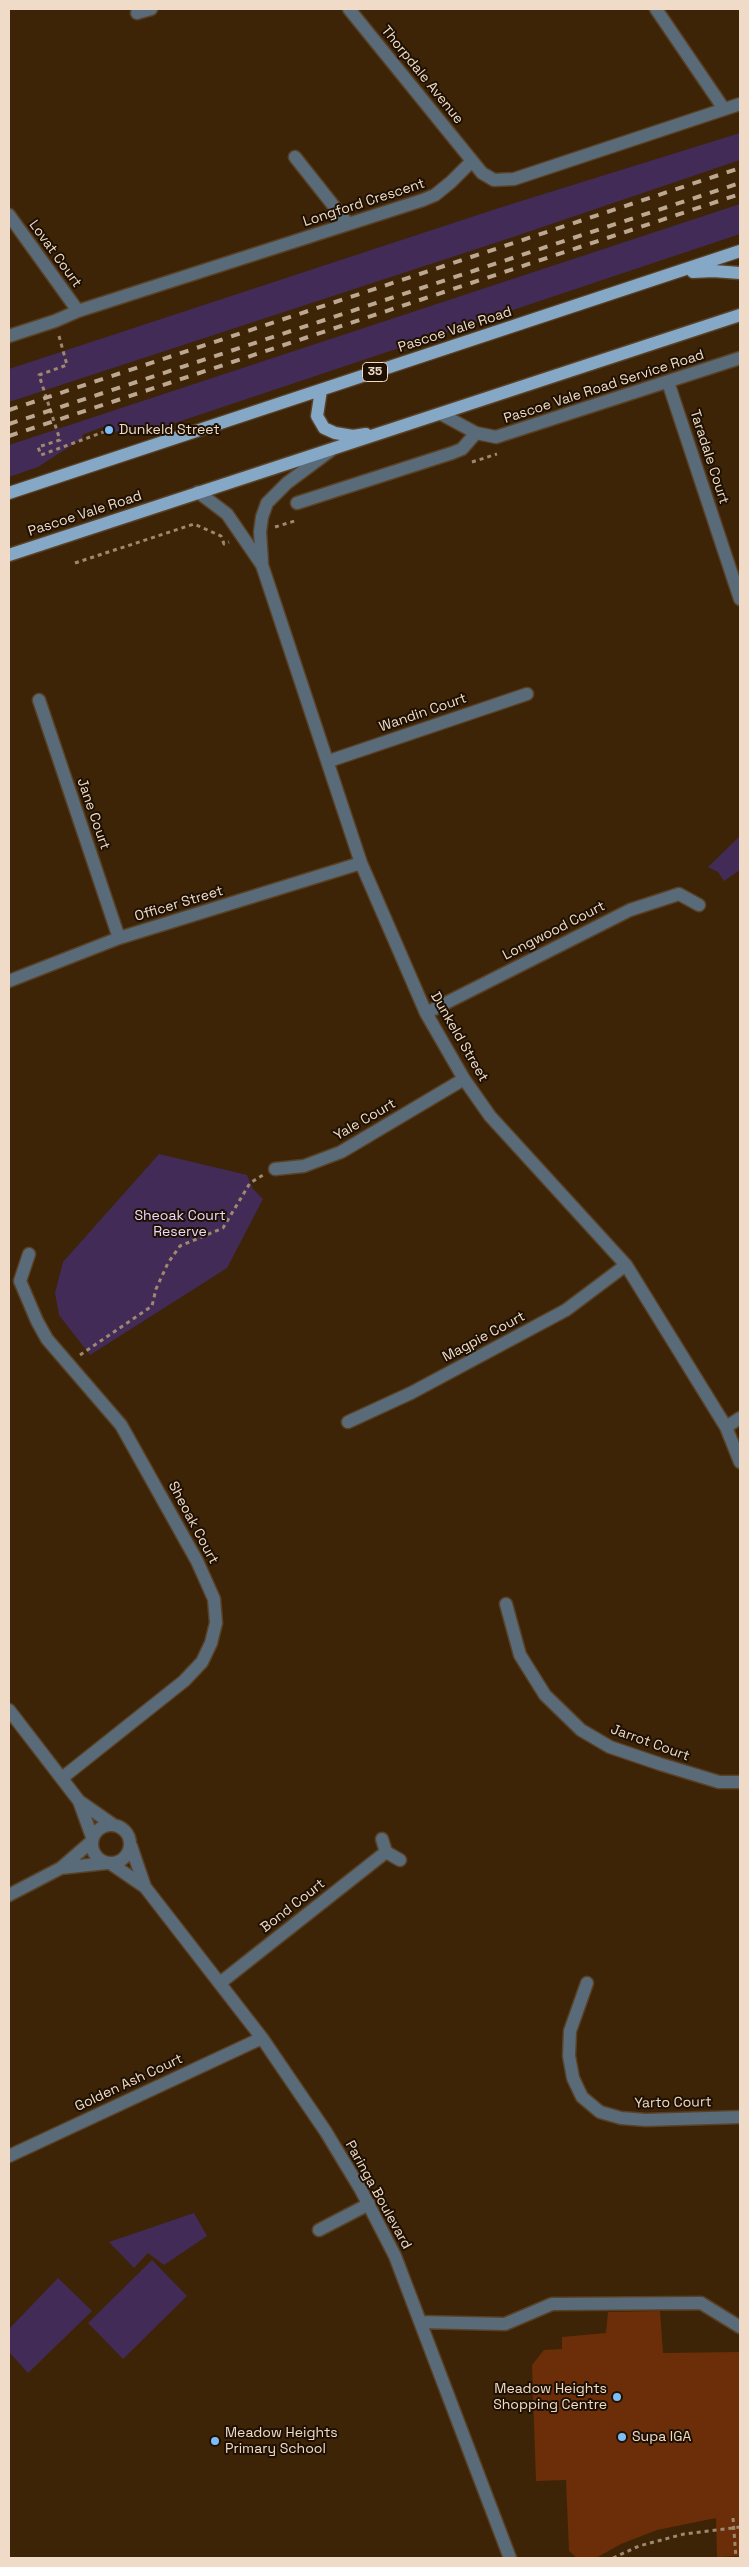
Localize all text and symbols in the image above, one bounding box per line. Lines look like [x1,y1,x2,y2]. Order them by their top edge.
street label: Thorpdale Avenue [377,22,467,128]
street label: Longford Crescent [301,175,427,231]
street label: Lovat Court [25,217,85,291]
street label: Pascoe Vale Road [396,304,514,356]
street label: Pascoe Vale Road Service Road [502,347,706,427]
road number: 35 [362,362,388,382]
street label: Taradale Court [686,408,732,506]
place label: Dunkeld Street [119,422,220,438]
marker: Dunkeld Street [103,424,115,436]
street label: Pascoe Vale Road [26,488,144,540]
street label: Wandin Court [377,690,469,736]
street label: Jane Court [73,776,113,852]
street label: Officer Street [133,883,225,925]
street label: Longwood Court [500,898,608,964]
street label: Dunkeld Street [427,989,491,1085]
street label: Yale Court [331,1096,399,1144]
park label: Sheoak Court Reserve [134,1208,226,1240]
street label: Magpie Court [440,1308,528,1366]
street label: Sheoak Court [164,1479,222,1567]
street label: Jarrot Court [608,1721,692,1765]
street label: Bond Court [257,1876,329,1936]
street label: Golden Ash Court [72,2051,186,2115]
street label: Yarto Court [634,2094,712,2112]
street label: Paringa Boulevard [341,2138,415,2252]
place label: Meadow Heights Shopping Centre [493,2381,607,2414]
marker: Meadow Heights Shopping Centre [611,2391,623,2403]
place label: Meadow Heights Primary School [225,2425,338,2458]
place label: Supa IGA [632,2429,691,2445]
marker: Supa IGA [616,2431,628,2443]
marker: Meadow Heights Primary School [209,2435,221,2447]

